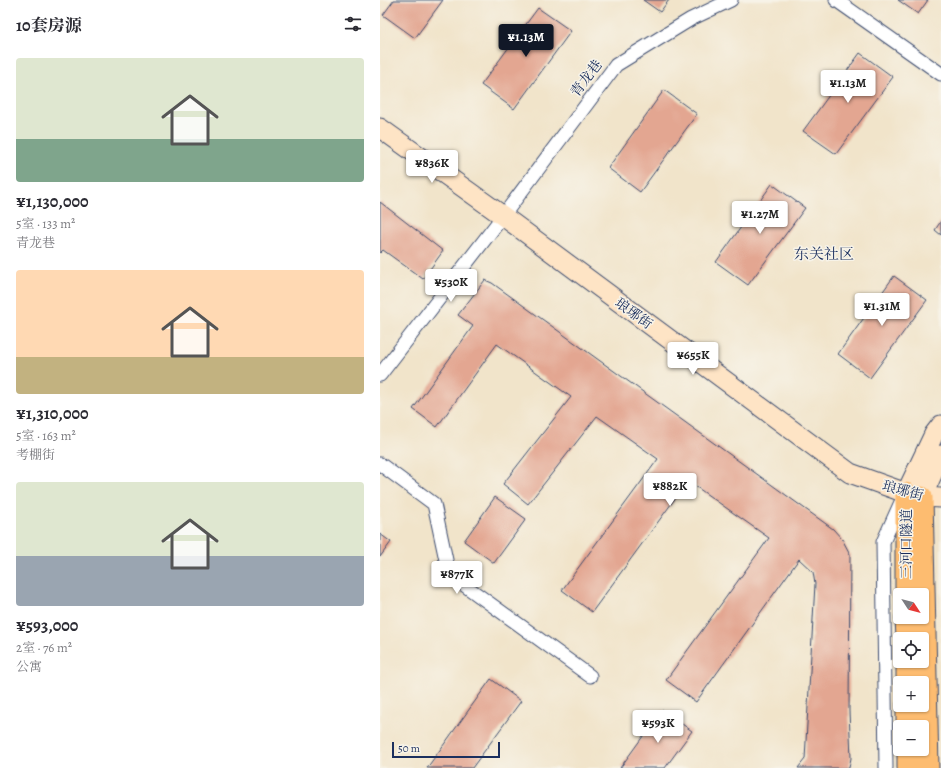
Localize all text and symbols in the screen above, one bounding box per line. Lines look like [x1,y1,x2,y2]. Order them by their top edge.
icon: filters [342,13,364,35]
text: 10套房源 [16,14,82,37]
pin: ¥1.13M [493,24,559,58]
text: ¥1.13M [508,28,544,45]
street label: 青龙巷 [566,56,607,101]
pin: ¥1.13M [815,70,881,104]
text: ¥1.13M [830,74,866,91]
icon: home [154,84,226,156]
pin: ¥836K [404,150,460,184]
text: ¥836K [415,154,449,171]
text: ¥1,130,000 [16,190,89,213]
pin: ¥1.27M [727,201,793,235]
text: ¥1.27M [741,205,779,222]
text: 5室 · 133 m² [16,215,75,232]
text: 青龙巷 [16,234,55,251]
district label: 东关社区 [794,244,854,264]
pin: ¥530K [423,269,479,303]
text: ¥530K [434,273,468,290]
street label: 琅琊街 [611,293,656,333]
pin: ¥1.31M [849,293,915,327]
icon: home [154,296,226,368]
text: ¥1.31M [864,297,900,314]
pin: ¥655K [665,342,721,376]
text: ¥655K [676,346,710,363]
text: ¥1,310,000 [16,402,89,425]
text: 5室 · 163 m² [16,427,76,444]
text: 考棚街 [16,446,55,463]
pin: ¥882K [642,473,698,507]
street label: 琅琊街 [880,476,926,505]
text: ¥882K [653,477,687,494]
icon: home [154,508,226,580]
street label: 三河口隧道 [897,509,916,579]
pin: ¥877K [429,561,485,595]
text: ¥877K [440,565,474,582]
north arrow [893,588,929,624]
map controls [893,588,929,756]
text: ¥593,000 [16,614,78,637]
button: locate [893,632,929,668]
text: 2室 · 76 m² [16,639,72,656]
text: 公寓 [16,658,42,675]
button: + [893,676,929,712]
pin: ¥593K [630,710,686,744]
text: ¥593K [641,714,675,731]
button: − [893,720,929,756]
scale bar [392,740,500,759]
text: 50 m [398,741,420,756]

